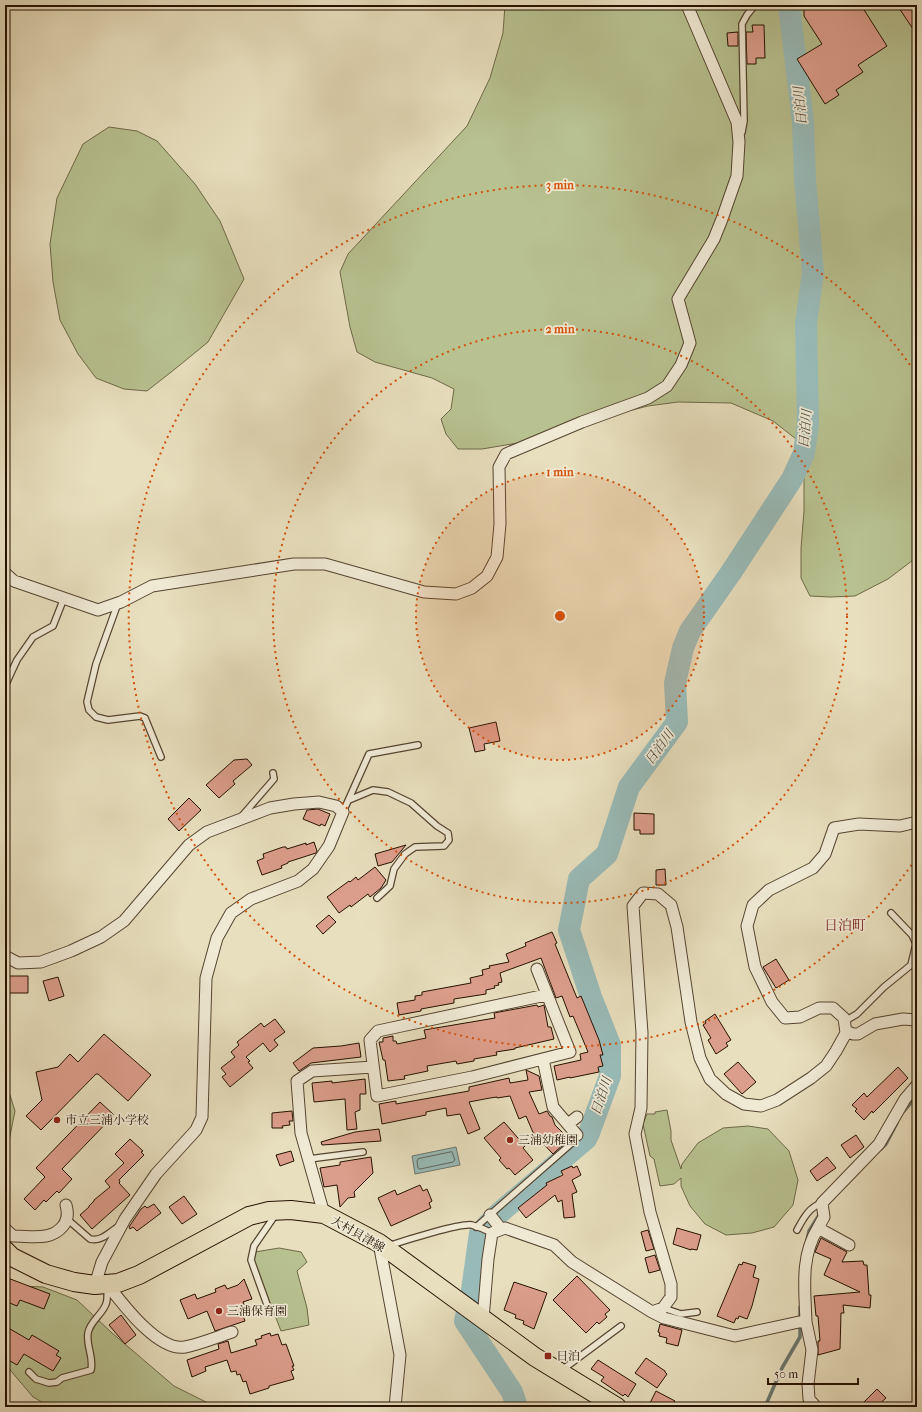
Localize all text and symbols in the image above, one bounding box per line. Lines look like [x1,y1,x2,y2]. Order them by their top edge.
water label: 日泊川 [790,84,809,126]
text: 3 min [546,178,575,193]
text: 2 min [545,322,576,336]
water label: 日泊川 [796,407,814,449]
text: 1 min [546,465,575,479]
centre of rings [553,609,567,623]
water label: 日泊川 [641,725,678,767]
district label: 日泊町 [824,917,866,934]
water label: 日泊川 [588,1073,615,1117]
place label: 市立三浦小学校 [65,1113,149,1127]
marker: 市立三浦小学校 [52,1115,62,1125]
place label: 三浦幼稚園 [518,1133,578,1147]
marker: 三浦幼稚園 [505,1135,515,1145]
street label: 大村貝津線 [329,1213,387,1255]
place label: 三浦保育園 [227,1304,287,1318]
marker: 三浦保育園 [214,1306,224,1316]
place label: 日泊 [556,1349,580,1363]
marker: 日泊 [543,1351,553,1361]
scale bar [768,1360,858,1386]
text: 50 m [774,1367,798,1381]

